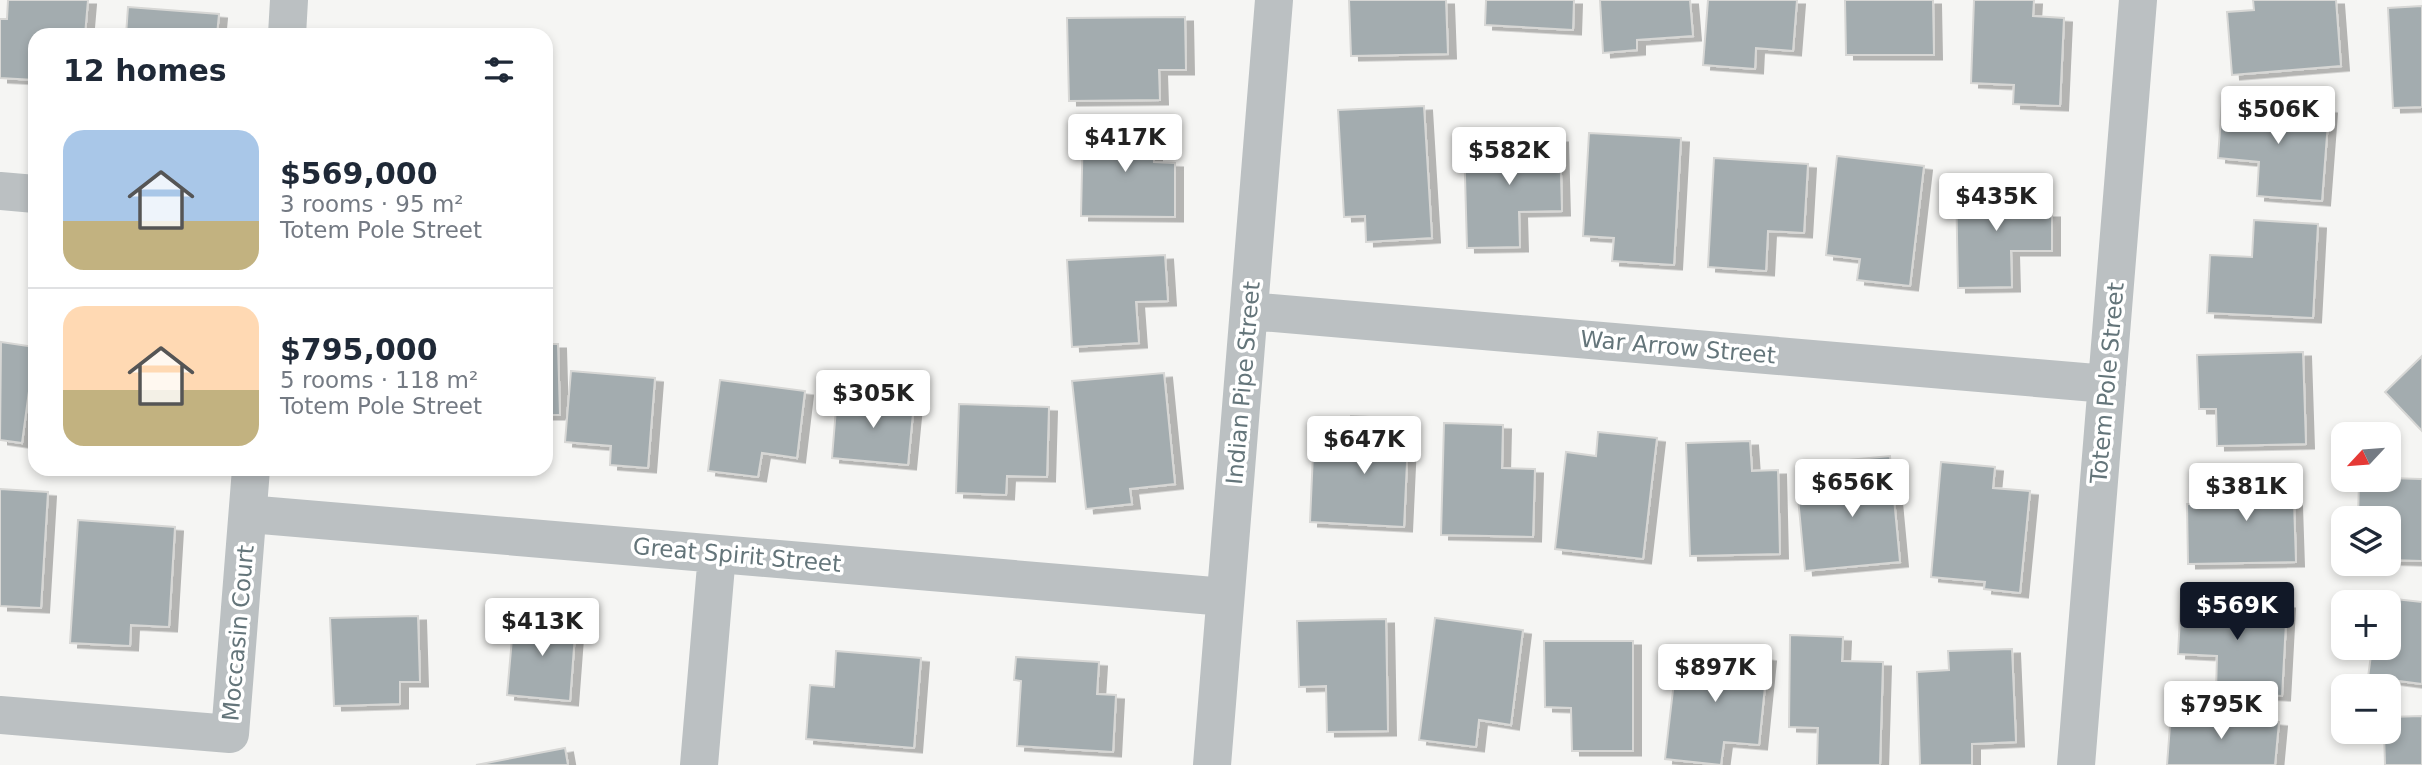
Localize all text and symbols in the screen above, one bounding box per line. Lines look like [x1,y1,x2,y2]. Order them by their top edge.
icon: filters [480,51,518,89]
text: 12 homes [63,53,227,88]
pin: $506K [2229,86,2327,146]
text: $506K [2237,96,2319,122]
pin: $417K [1076,114,1174,174]
text: $417K [1084,124,1166,150]
pin: $582K [1460,128,1558,187]
text: $582K [1468,137,1550,163]
text: $569,000 [280,156,438,191]
icon: home [119,158,203,242]
pin: $435K [1947,174,2045,233]
text: $435K [1955,183,2037,209]
text: 3 rooms · 95 m² [280,191,464,217]
text: Totem Pole Street [280,217,482,243]
street label: Indian Pipe Street [1221,280,1265,486]
street label: Totem Pole Street [2085,281,2129,486]
street label: War Arrow Street [1579,326,1777,368]
text: $795,000 [280,332,438,367]
icon: home [119,334,203,418]
text: 5 rooms · 118 m² [280,367,478,393]
pin: $305K [824,370,922,430]
text: $305K [832,380,914,406]
text: Totem Pole Street [280,393,482,419]
pin: $647K [1315,416,1413,476]
north arrow [2331,422,2401,492]
map controls [2331,422,2401,744]
text: $647K [1323,426,1405,452]
pin: $656K [1803,460,1901,519]
pin: $381K [2197,463,2295,523]
text: $656K [1811,469,1893,495]
text: $381K [2205,473,2287,499]
button: layers [2331,506,2401,576]
street label: Great Spirit Street [632,533,842,577]
street label: Moccasin Court [217,544,259,722]
pin: $569K [2188,582,2286,642]
button: + [2331,590,2401,660]
text: $569K [2196,592,2278,618]
pin: $413K [493,598,591,658]
text: $413K [501,608,583,634]
pin: $897K [1666,644,1764,704]
text: $897K [1674,654,1756,680]
button: − [2331,674,2401,744]
pin: $795K [2172,682,2270,741]
text: $795K [2180,691,2262,717]

